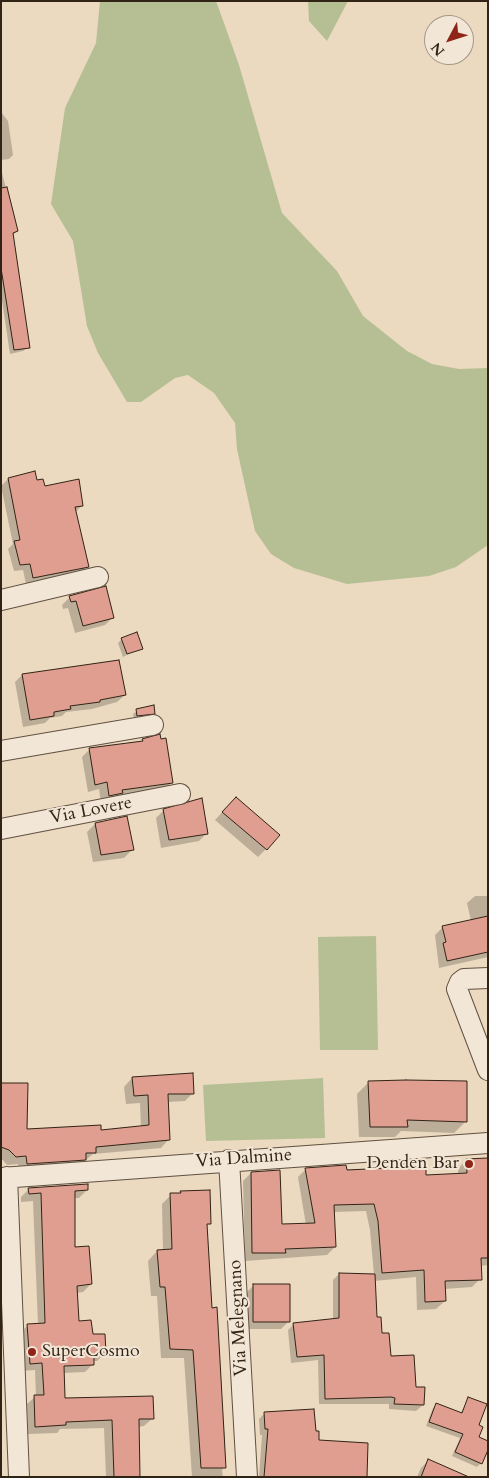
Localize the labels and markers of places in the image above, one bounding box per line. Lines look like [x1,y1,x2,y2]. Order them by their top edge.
place label: Denden Bar [367,1153,459,1175]
marker: Denden Bar [463,1158,475,1170]
place label: SuperCosmo [42,1341,140,1363]
marker: SuperCosmo [26,1346,38,1358]

